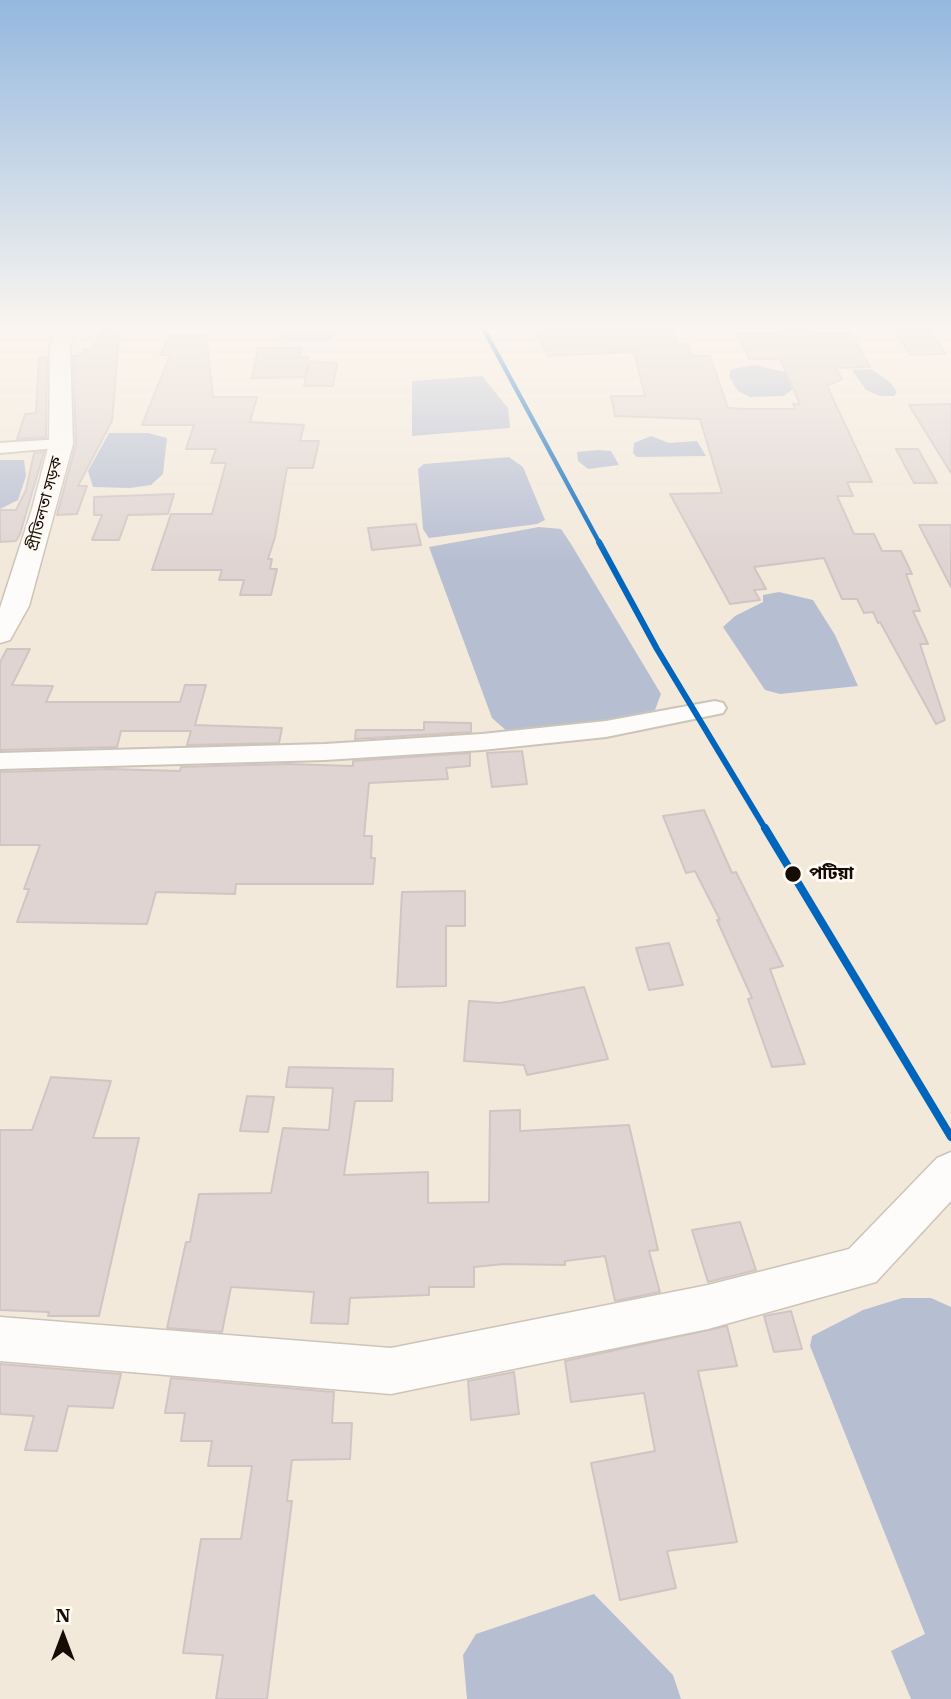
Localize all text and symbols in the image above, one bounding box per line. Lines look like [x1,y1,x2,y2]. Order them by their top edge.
street label: প্রীতিলতা সড়ক [23,455,67,553]
place label: পটিয়া [809,863,854,885]
marker: পটিয়া [783,864,803,884]
north arrow [28,1601,98,1671]
text: N [55,1603,71,1627]

